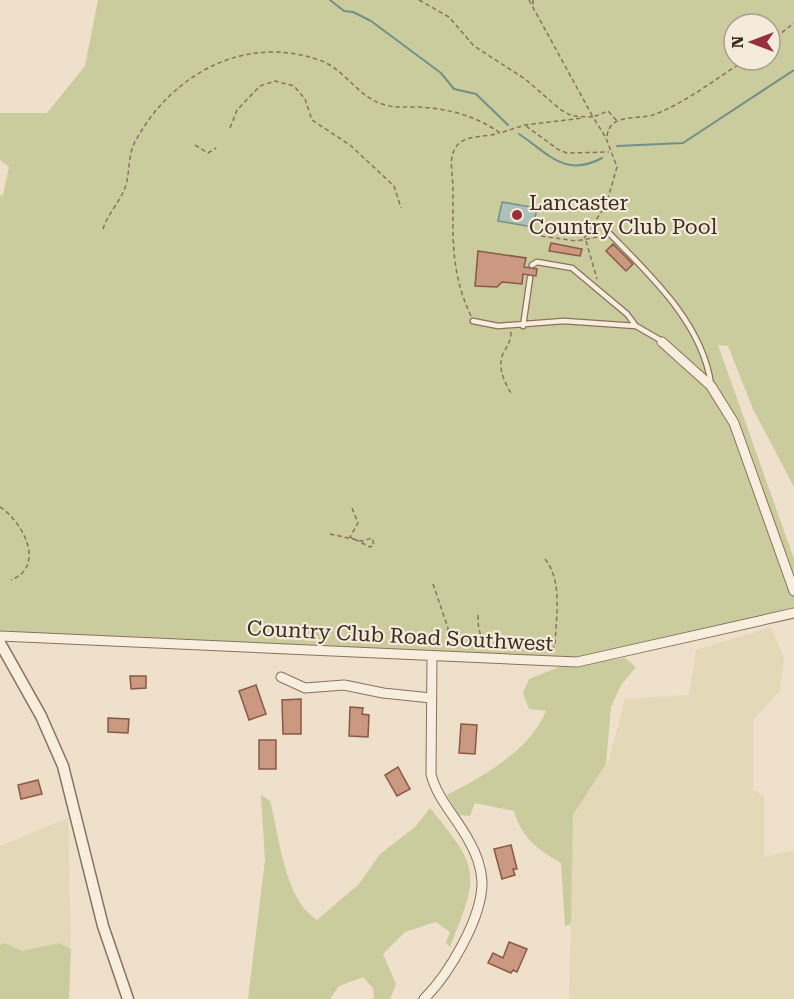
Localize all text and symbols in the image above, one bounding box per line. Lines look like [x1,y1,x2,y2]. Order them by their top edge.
north arrow [722,12,782,72]
text: N [728,36,747,48]
place label: Lancaster Country Club Pool [529,191,718,239]
marker: Lancaster Country Club Pool [510,208,524,222]
street label: Country Club Road Southwest [246,616,554,656]

